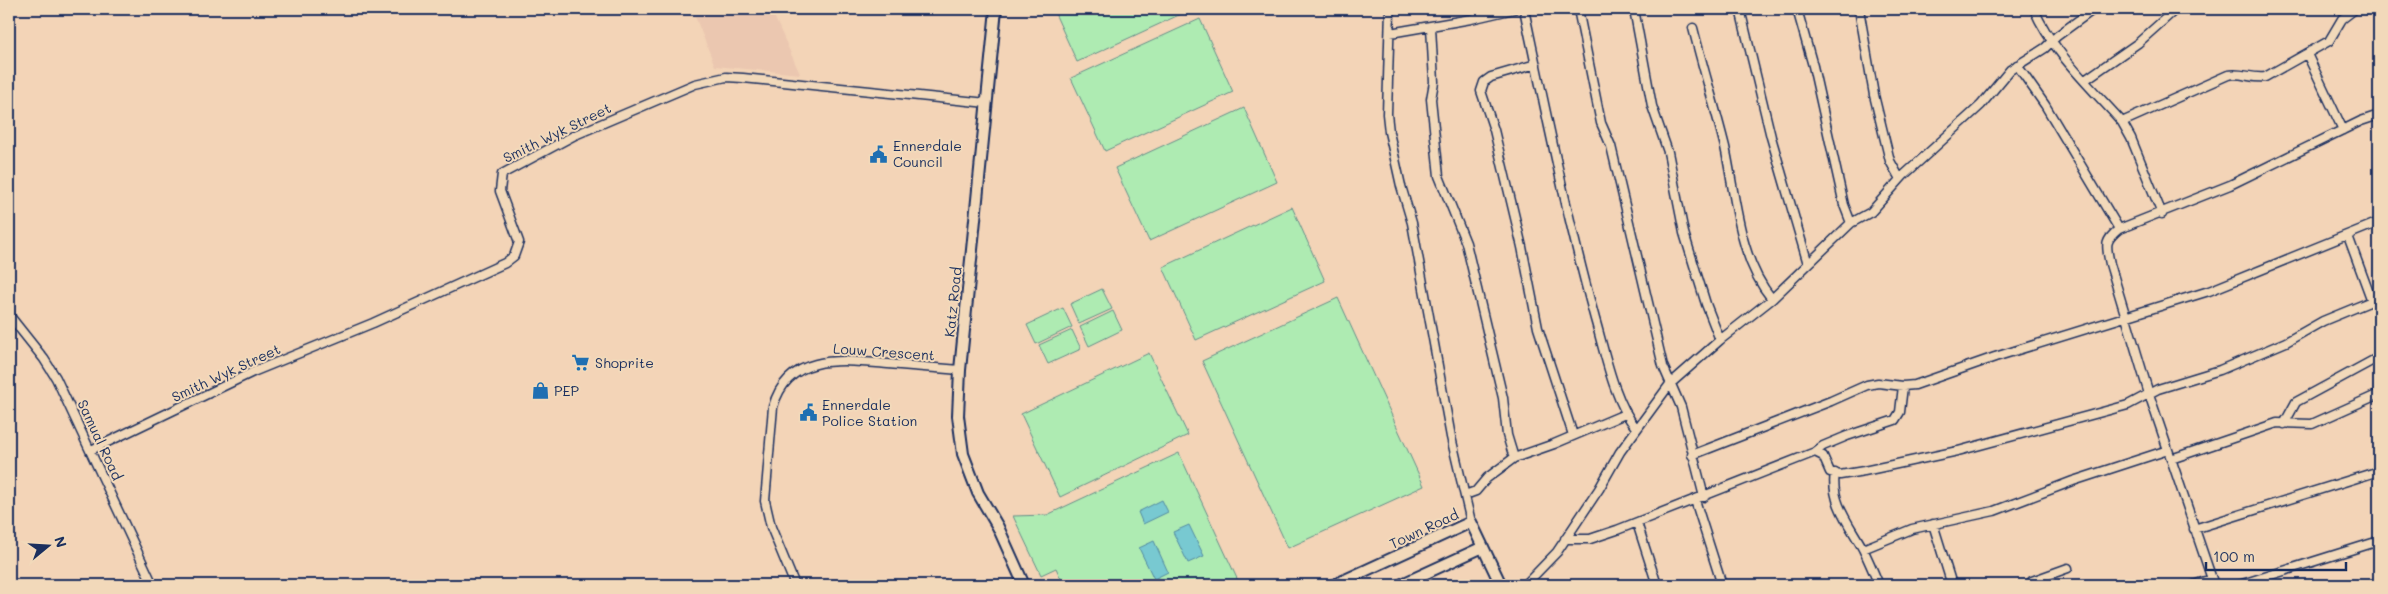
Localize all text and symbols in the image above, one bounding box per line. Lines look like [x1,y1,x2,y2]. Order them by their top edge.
street label: Smith Wyk Street [500,98,614,167]
place label: Ennerdale Council [893,136,962,171]
public building icon: Ennerdale Council [869,144,889,164]
street label: Katz Road [939,266,966,338]
street label: Louw Crescent [833,338,936,365]
street label: Smith Wyk Street [168,339,283,406]
supermarket icon: Shoprite [571,353,591,373]
place label: Shoprite [595,353,654,372]
shop icon: PEP [530,381,550,401]
place label: PEP [554,381,580,400]
place label: Ennerdale Police Station [822,395,917,430]
street label: Samual Road [73,396,128,483]
public building icon: Ennerdale Police Station [798,403,818,423]
street label: Town Road [1386,504,1461,553]
north arrow [22,522,72,572]
text: N [50,534,72,550]
scale bar [2206,539,2346,571]
text: 100 m [2213,546,2255,566]

